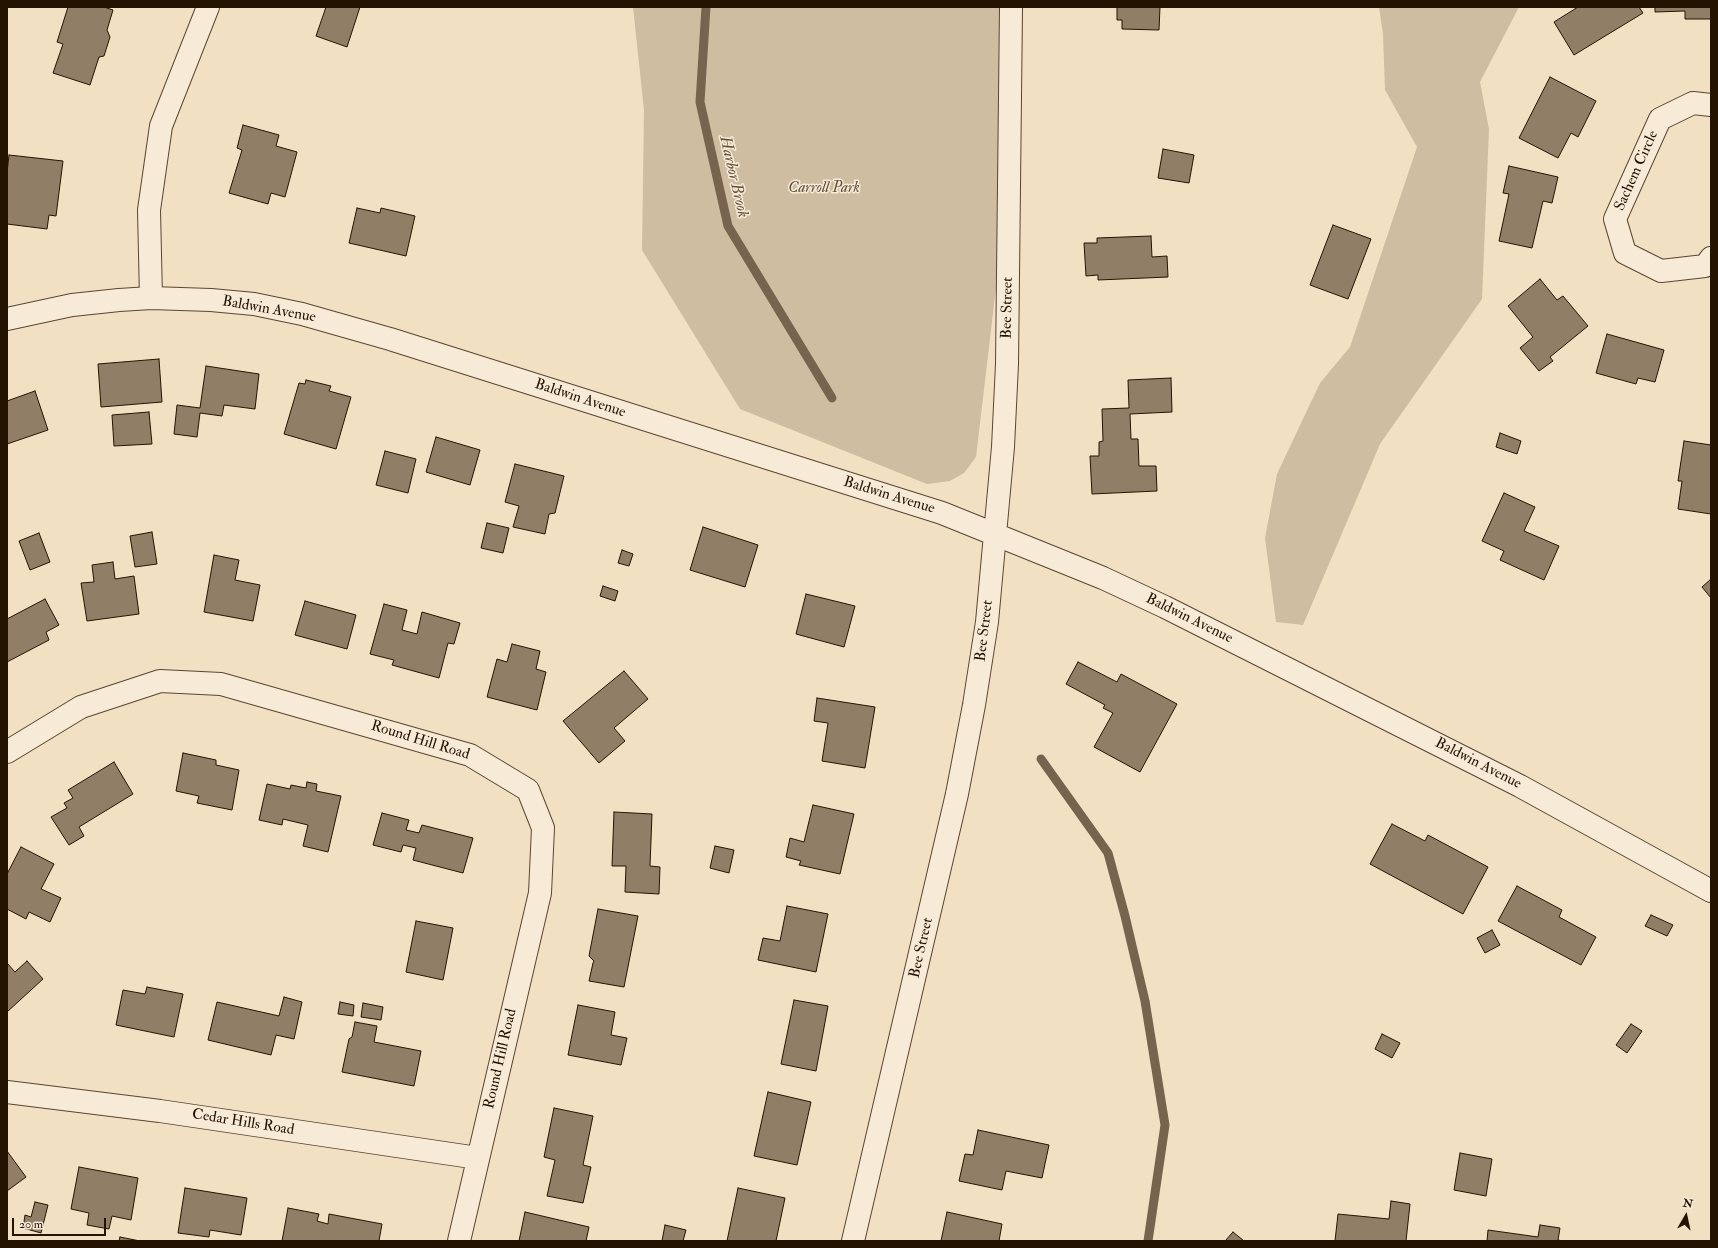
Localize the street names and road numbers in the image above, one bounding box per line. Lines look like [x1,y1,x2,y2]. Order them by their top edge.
street label: Sachem Circle [1611,128,1663,214]
street label: Bee Street [998,277,1018,339]
street label: Baldwin Avenue [221,293,317,327]
street label: Baldwin Avenue [532,376,628,422]
street label: Baldwin Avenue [841,474,937,518]
street label: Baldwin Avenue [1143,590,1235,648]
street label: Bee Street [972,599,998,663]
street label: Round Hill Road [368,717,472,765]
street label: Baldwin Avenue [1432,734,1524,794]
street label: Bee Street [906,916,938,980]
street label: Round Hill Road [481,1007,521,1111]
street label: Cedar Hills Road [191,1106,295,1140]

